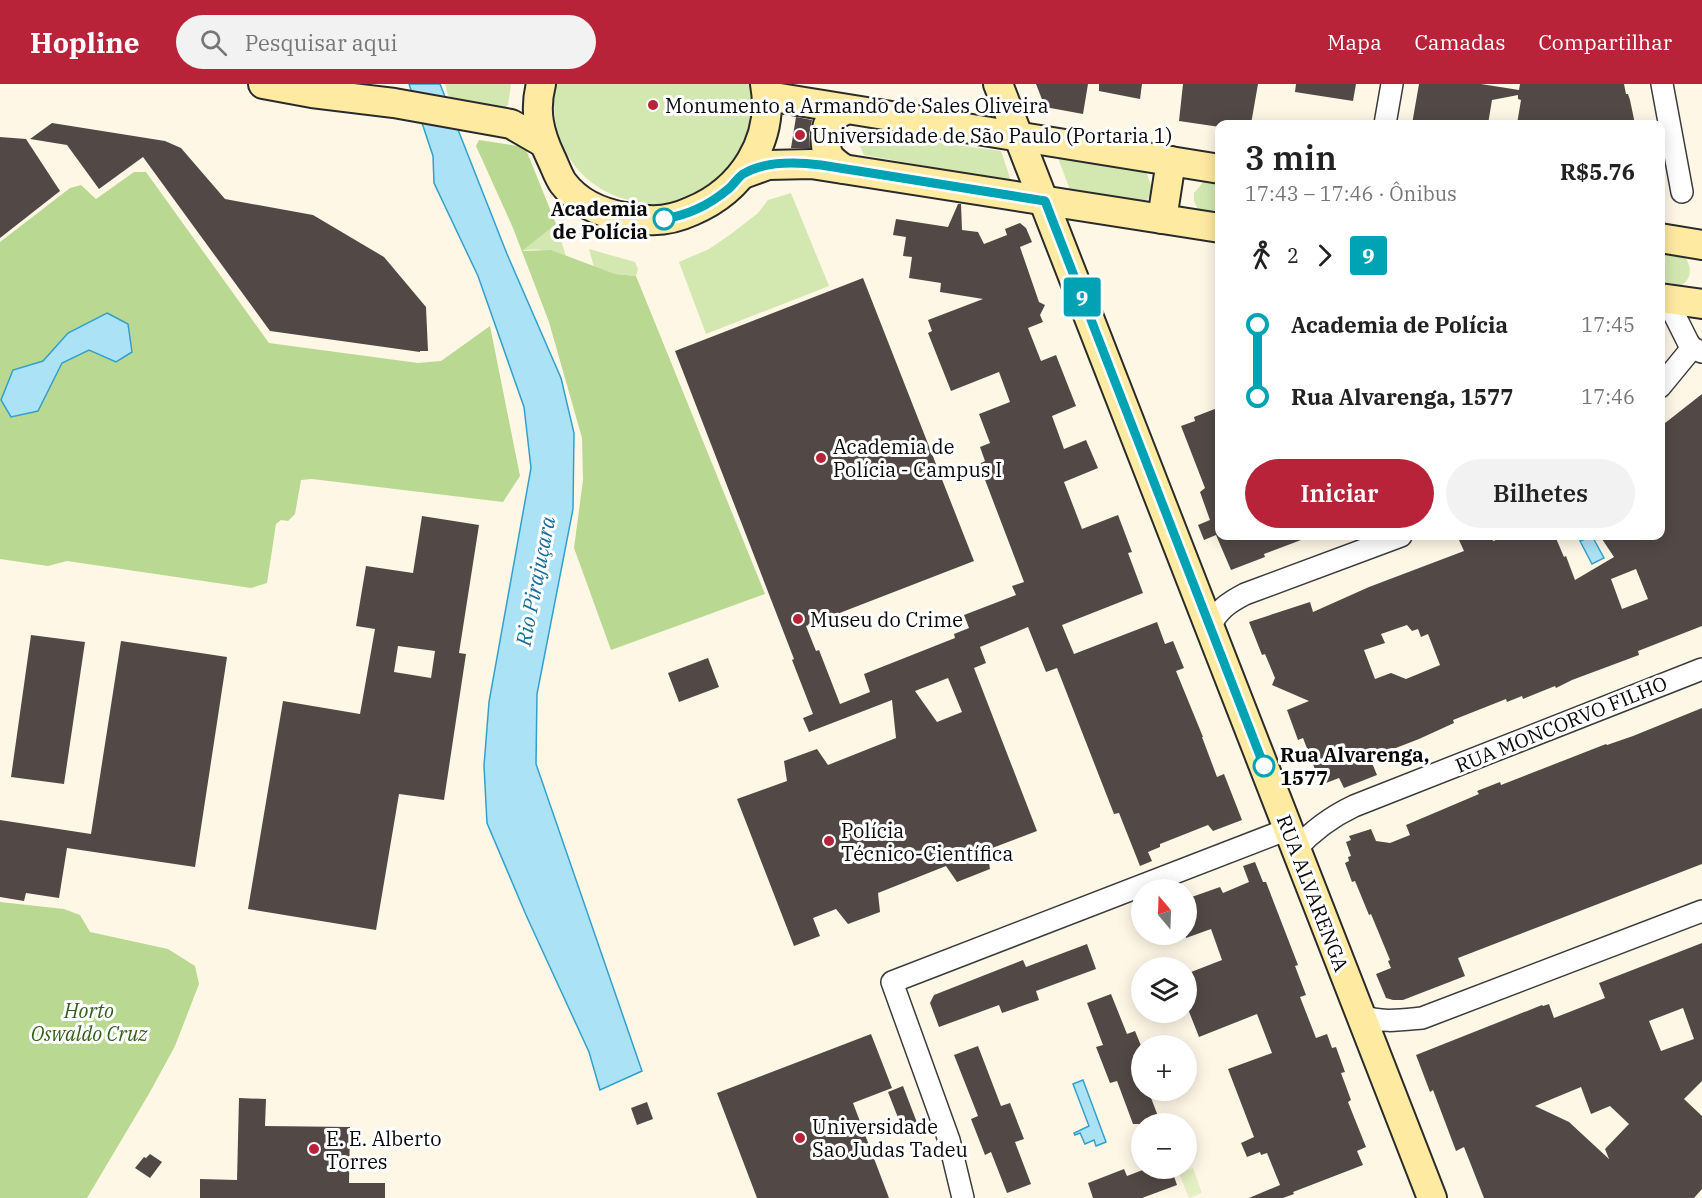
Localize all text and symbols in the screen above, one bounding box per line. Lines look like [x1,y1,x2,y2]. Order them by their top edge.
search box [176,15,596,69]
text: Hopline [30,24,140,61]
icon: search [197,26,230,59]
text: Pesquisar aqui [245,28,398,57]
text: Mapa [1327,28,1382,56]
text: Camadas [1415,28,1505,56]
text: Compartilhar [1538,28,1672,56]
place label: Monumento a Armando de Sales Oliveira [665,92,1049,119]
marker: Monumento a Armando de Sales Oliveira [646,98,660,112]
place label: Universidade de São Paulo (Portaria 1) [812,122,1172,149]
marker: Universidade de São Paulo (Portaria 1) [793,128,807,142]
text: 3 min [1245,136,1337,179]
text: R$5.76 [1560,157,1635,186]
text: 17:43 – 17:46 · Ônibus [1245,180,1457,207]
place label: Academia de Polícia [551,195,648,245]
marker: Academia de Polícia [653,208,675,230]
icon: walk [1245,239,1278,272]
icon: forward [1308,239,1341,272]
text: 9 [1362,241,1375,269]
text: 2 [1287,242,1299,269]
line badge: 9 [1062,278,1102,316]
text: 9 [1076,283,1088,311]
text: Academia de Polícia [1291,310,1508,339]
text: 17:45 [1581,311,1635,338]
text: Rua Alvarenga, 1577 [1291,382,1513,411]
text: 17:46 [1581,383,1635,410]
place label: Academia de Polícia - Campus I [833,433,1002,483]
marker: Academia de Polícia - Campus I [814,451,828,465]
button: Iniciar [1245,459,1434,528]
button: Bilhetes [1446,459,1635,528]
water label: Rio Pirajuçara [509,513,561,649]
place label: Museu do Crime [810,606,963,633]
marker: Museu do Crime [791,612,805,626]
street label: RUA MONCORVO FILHO [1451,669,1671,779]
place label: Rua Alvarenga, 1577 [1280,741,1429,791]
marker: Rua Alvarenga, 1577 [1253,755,1275,777]
street label: RUA ALVARENGA [1271,811,1355,975]
place label: Polícia Técnico-Científica [841,817,1013,867]
marker: Polícia Técnico-Científica [822,834,836,848]
north arrow [1131,879,1197,945]
map controls [1131,879,1197,1179]
button: layers [1131,957,1197,1023]
park label: Horto Oswaldo Cruz [31,997,148,1047]
button: + [1131,1035,1197,1101]
place label: Universidade Sao Judas Tadeu [812,1113,968,1163]
button: − [1131,1113,1197,1179]
place label: E. E. Alberto Torres [326,1125,441,1175]
marker: Universidade Sao Judas Tadeu [793,1131,807,1145]
marker: E. E. Alberto Torres [307,1142,321,1156]

